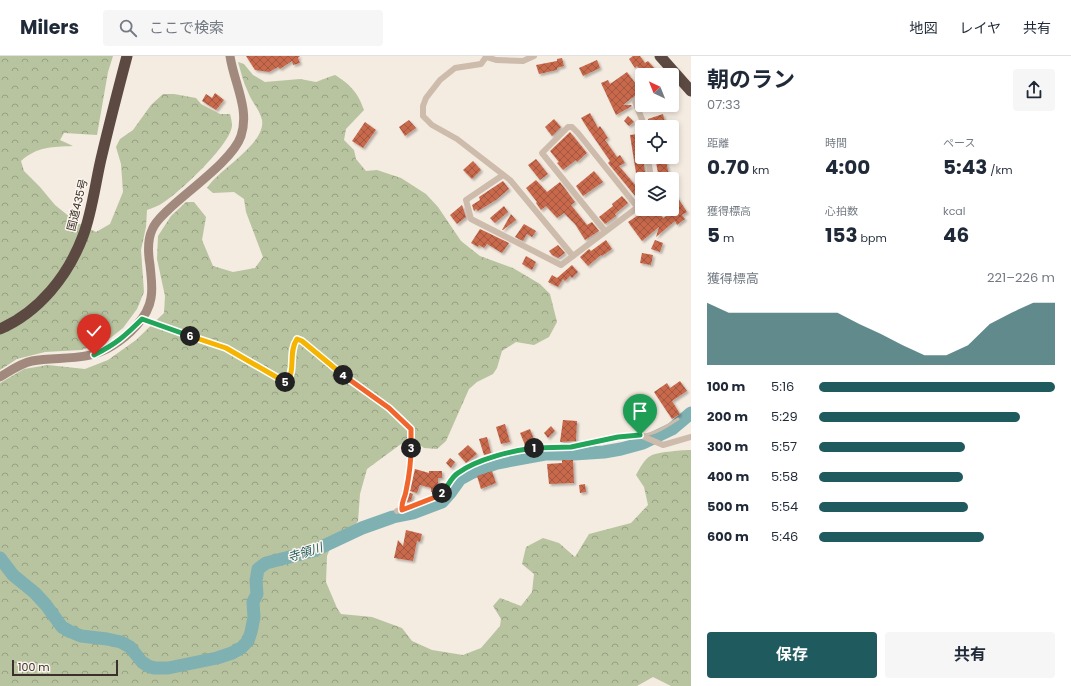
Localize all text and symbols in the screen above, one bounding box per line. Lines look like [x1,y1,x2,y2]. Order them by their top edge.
search box [103,10,383,46]
text: Milers [20,14,79,41]
icon: search [117,17,139,39]
text: ここで検索 [149,17,224,38]
text: 地図 [909,18,937,38]
text: レイヤ [959,18,1001,38]
text: 共有 [1023,18,1051,38]
text: 朝のラン [707,64,795,95]
north arrow [635,68,679,112]
map controls [635,68,679,216]
button: share [1013,69,1055,111]
text: 07:33 [707,95,740,114]
button: locate [635,120,679,164]
text: 距離 [707,135,729,151]
text: 時間 [825,135,847,151]
text: ペース [943,135,975,151]
text: 0.70 [707,153,749,181]
text: 4:00 [825,153,870,181]
text: 5:43 [943,153,987,181]
text: km [749,162,769,178]
text: /km [987,162,1013,178]
button: layers [635,172,679,216]
street label: 国道435号 [63,177,91,233]
text: 獲得標高 [707,203,751,219]
text: 心拍数 [825,203,858,219]
text: kcal [943,203,965,219]
text: 5 [707,221,720,249]
text: 153 [825,221,858,249]
text: 46 [943,221,969,249]
text: m [720,230,734,246]
text: bpm [858,230,887,246]
text: 221–226 m [987,268,1055,287]
text: 獲得標高 [707,269,759,288]
pin [77,314,111,355]
icon: check [83,320,105,342]
pin: 6 [180,326,200,346]
text: 6 [186,328,194,344]
pin: 4 [333,365,353,385]
text: 4 [339,367,347,383]
pin: 5 [275,372,295,392]
text: 5 [281,374,289,390]
text: 100 m [707,377,745,396]
text: 5:16 [771,377,794,396]
pin [623,394,657,435]
icon: arrive [629,400,651,422]
text: 200 m [707,407,748,426]
text: 5:29 [771,407,798,426]
text: 300 m [707,437,748,456]
text: 5:57 [771,437,797,456]
pin: 3 [401,438,421,458]
pin: 1 [524,438,544,458]
text: 3 [408,440,414,456]
text: 1 [532,440,536,456]
text: 400 m [707,467,749,486]
text: 5:58 [771,467,798,486]
pin: 2 [432,483,452,503]
text: 2 [439,485,445,501]
text: 500 m [707,497,749,516]
text: 5:54 [771,497,798,516]
text: 600 m [707,527,749,546]
text: 5:46 [771,527,798,546]
water label: 寺領川 [285,538,327,566]
button: 保存 [707,632,877,678]
button: 共有 [885,632,1055,678]
scale bar [12,658,118,677]
text: 100 m [18,659,50,675]

